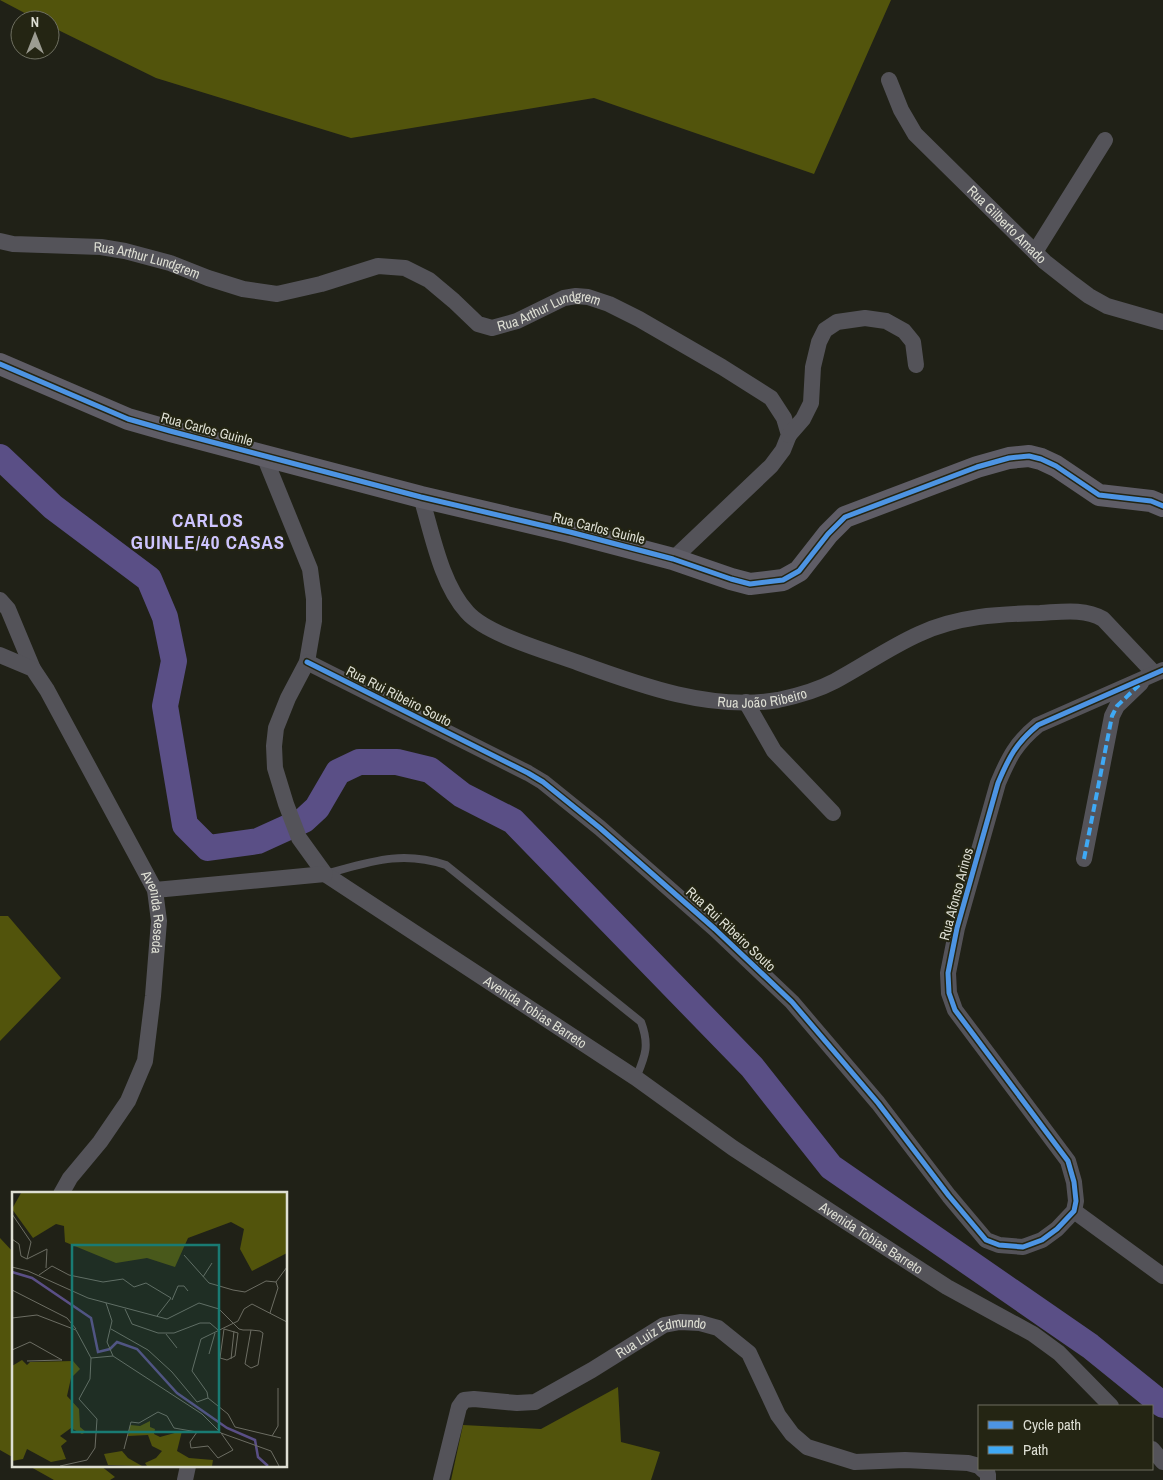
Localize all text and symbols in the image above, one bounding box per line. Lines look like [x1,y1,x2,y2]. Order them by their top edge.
north arrow [10,10,60,60]
text: N [31,13,39,31]
street label: Rua Gilberto Amado [963,181,1050,267]
street label: Rua Arthur Lundgrem [93,238,203,283]
street label: Rua Arthur Lundgrem [495,287,603,335]
street label: Rua Carlos Guinle [159,408,255,450]
district label: CARLOS GUINLE/40 CASAS [131,507,285,555]
street label: Rua Carlos Guinle [551,508,647,548]
street label: Rua Rui Ribeiro Souto [343,662,455,730]
street label: Rua João Ribeiro [717,684,809,712]
street label: Rua Afonso Arinos [935,845,977,942]
street label: Avenida Reseda [137,867,168,955]
street label: Rua Rui Ribeiro Souto [682,883,780,975]
street label: Avenida Tobias Barreto [479,971,590,1052]
inset map [12,1192,288,1468]
street label: Avenida Tobias Barreto [815,1197,926,1278]
street label: Rua Luiz Edmundo [612,1313,709,1362]
legend [978,1405,1153,1470]
text: Cycle path [1023,1414,1081,1435]
text: Path [1023,1439,1048,1460]

